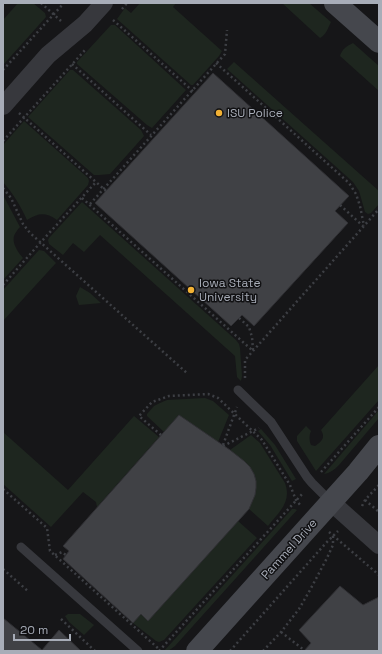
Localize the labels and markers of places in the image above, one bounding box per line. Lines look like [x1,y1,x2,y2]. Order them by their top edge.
place label: ISU Police [227,105,283,121]
marker: ISU Police [214,108,224,118]
place label: Iowa State University [199,275,260,305]
marker: Iowa State University [186,285,196,295]

